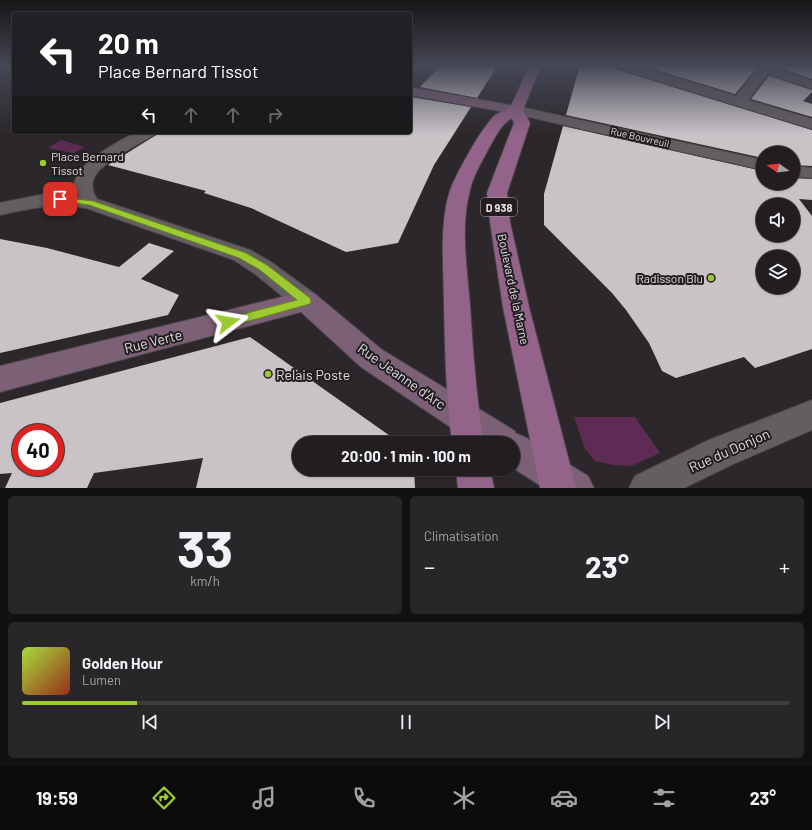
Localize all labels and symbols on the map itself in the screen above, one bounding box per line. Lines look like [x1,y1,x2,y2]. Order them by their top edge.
street label: Rue Bouvreuil [610,124,670,150]
north arrow [756,146,800,190]
place label: Place Bernard Tissot [51,149,124,177]
marker: Place Bernard Tissot [38,158,48,168]
pin [43,182,77,216]
road number: D 938 [481,198,517,216]
street label: Boulevard de la Marne [495,232,533,346]
place label: Radisson Blu [636,271,703,285]
marker: Radisson Blu [706,273,716,283]
position arrow [207,301,249,343]
street label: Rue Verte [122,326,184,356]
street label: Rue Jeanne d'Arc [355,339,449,413]
place label: Relais Poste [276,366,350,383]
marker: Relais Poste [263,369,273,379]
speed limit sign: 40 [12,424,64,476]
street label: Rue du Donjon [686,425,772,475]

